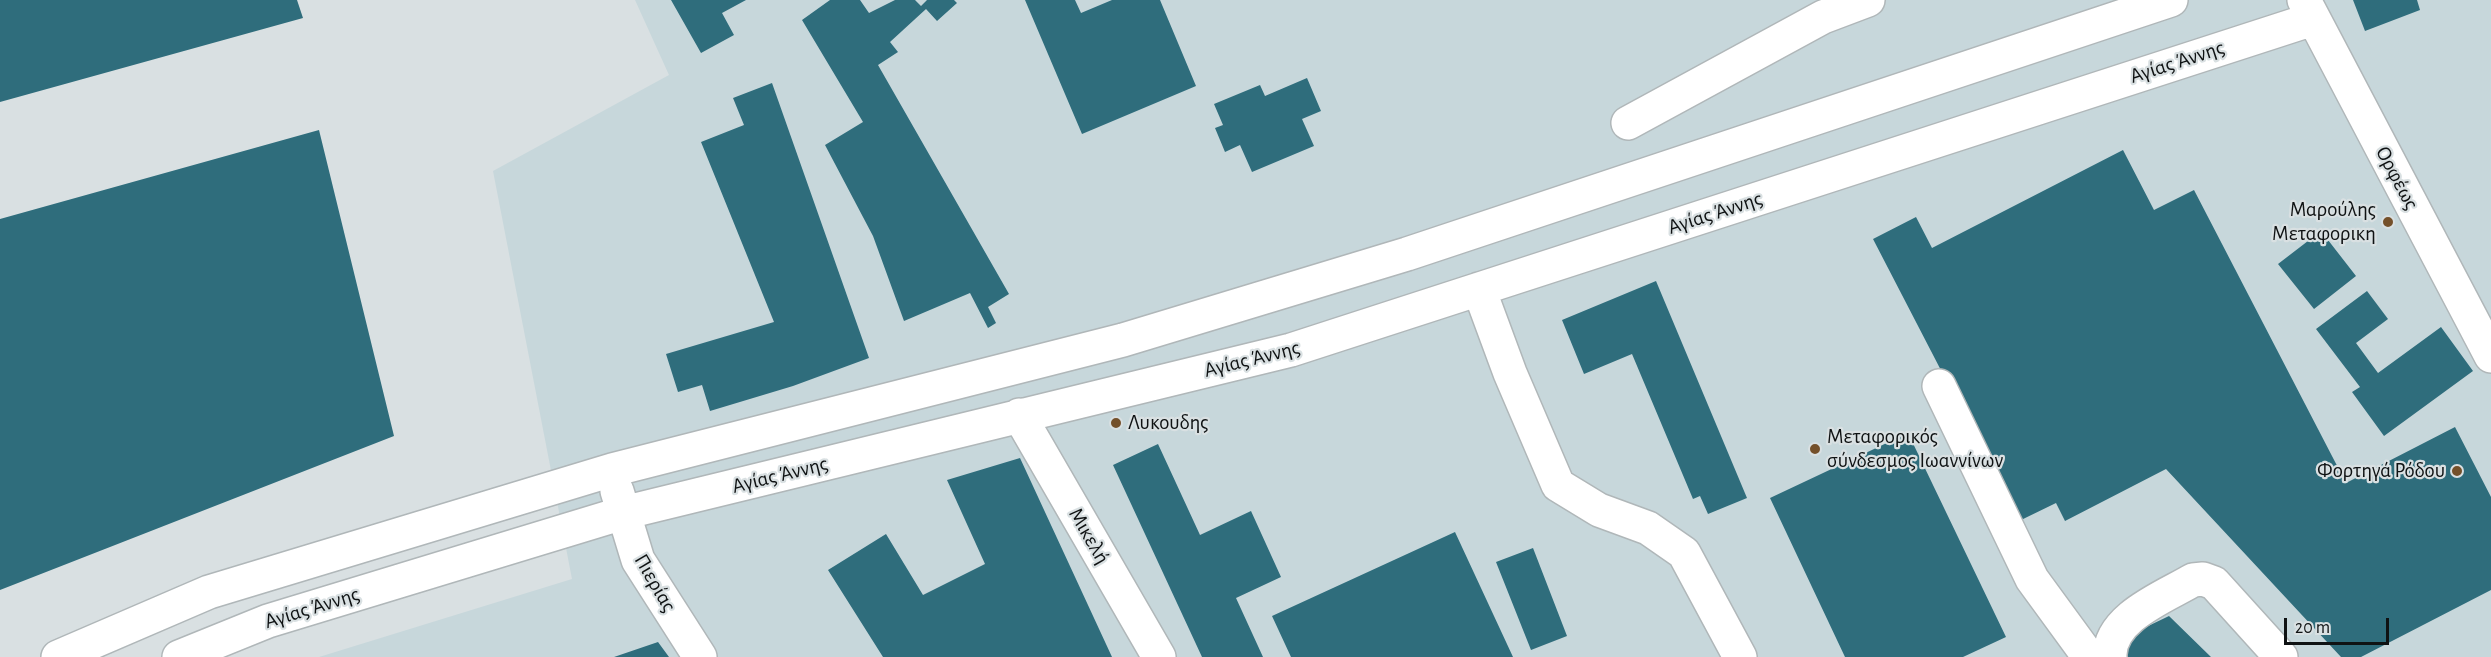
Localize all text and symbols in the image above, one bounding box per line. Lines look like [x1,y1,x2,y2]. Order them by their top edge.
street label: Αγίας Άννης [2127,35,2227,89]
street label: Ορφέως [2370,142,2424,214]
street label: Αγίας Άννης [1665,186,1765,240]
place label: Μαρούλης Μεταφορικη [2272,197,2376,247]
marker: Μαρούλης Μεταφορικη [2381,215,2395,229]
street label: Αγίας Άννης [1201,335,1303,383]
place label: Λυκουδης [1128,410,1208,436]
marker: Λυκουδης [1109,416,1123,430]
place label: Μεταφορικός σύνδεσμος Ιωαννίνων [1827,424,2003,474]
marker: Μεταφορικός σύνδεσμος Ιωαννίνων [1808,442,1822,456]
street label: Αγίας Άννης [729,451,831,499]
place label: Φορτηγά Ρόδου [2317,458,2445,484]
marker: Φορτηγά Ρόδου [2450,464,2464,478]
street label: Μικελή [1063,503,1115,569]
street label: Πιερίας [628,550,682,616]
street label: Αγίας Άννης [262,582,362,634]
scale bar [2287,606,2392,644]
text: 20 m [2295,619,2330,637]

